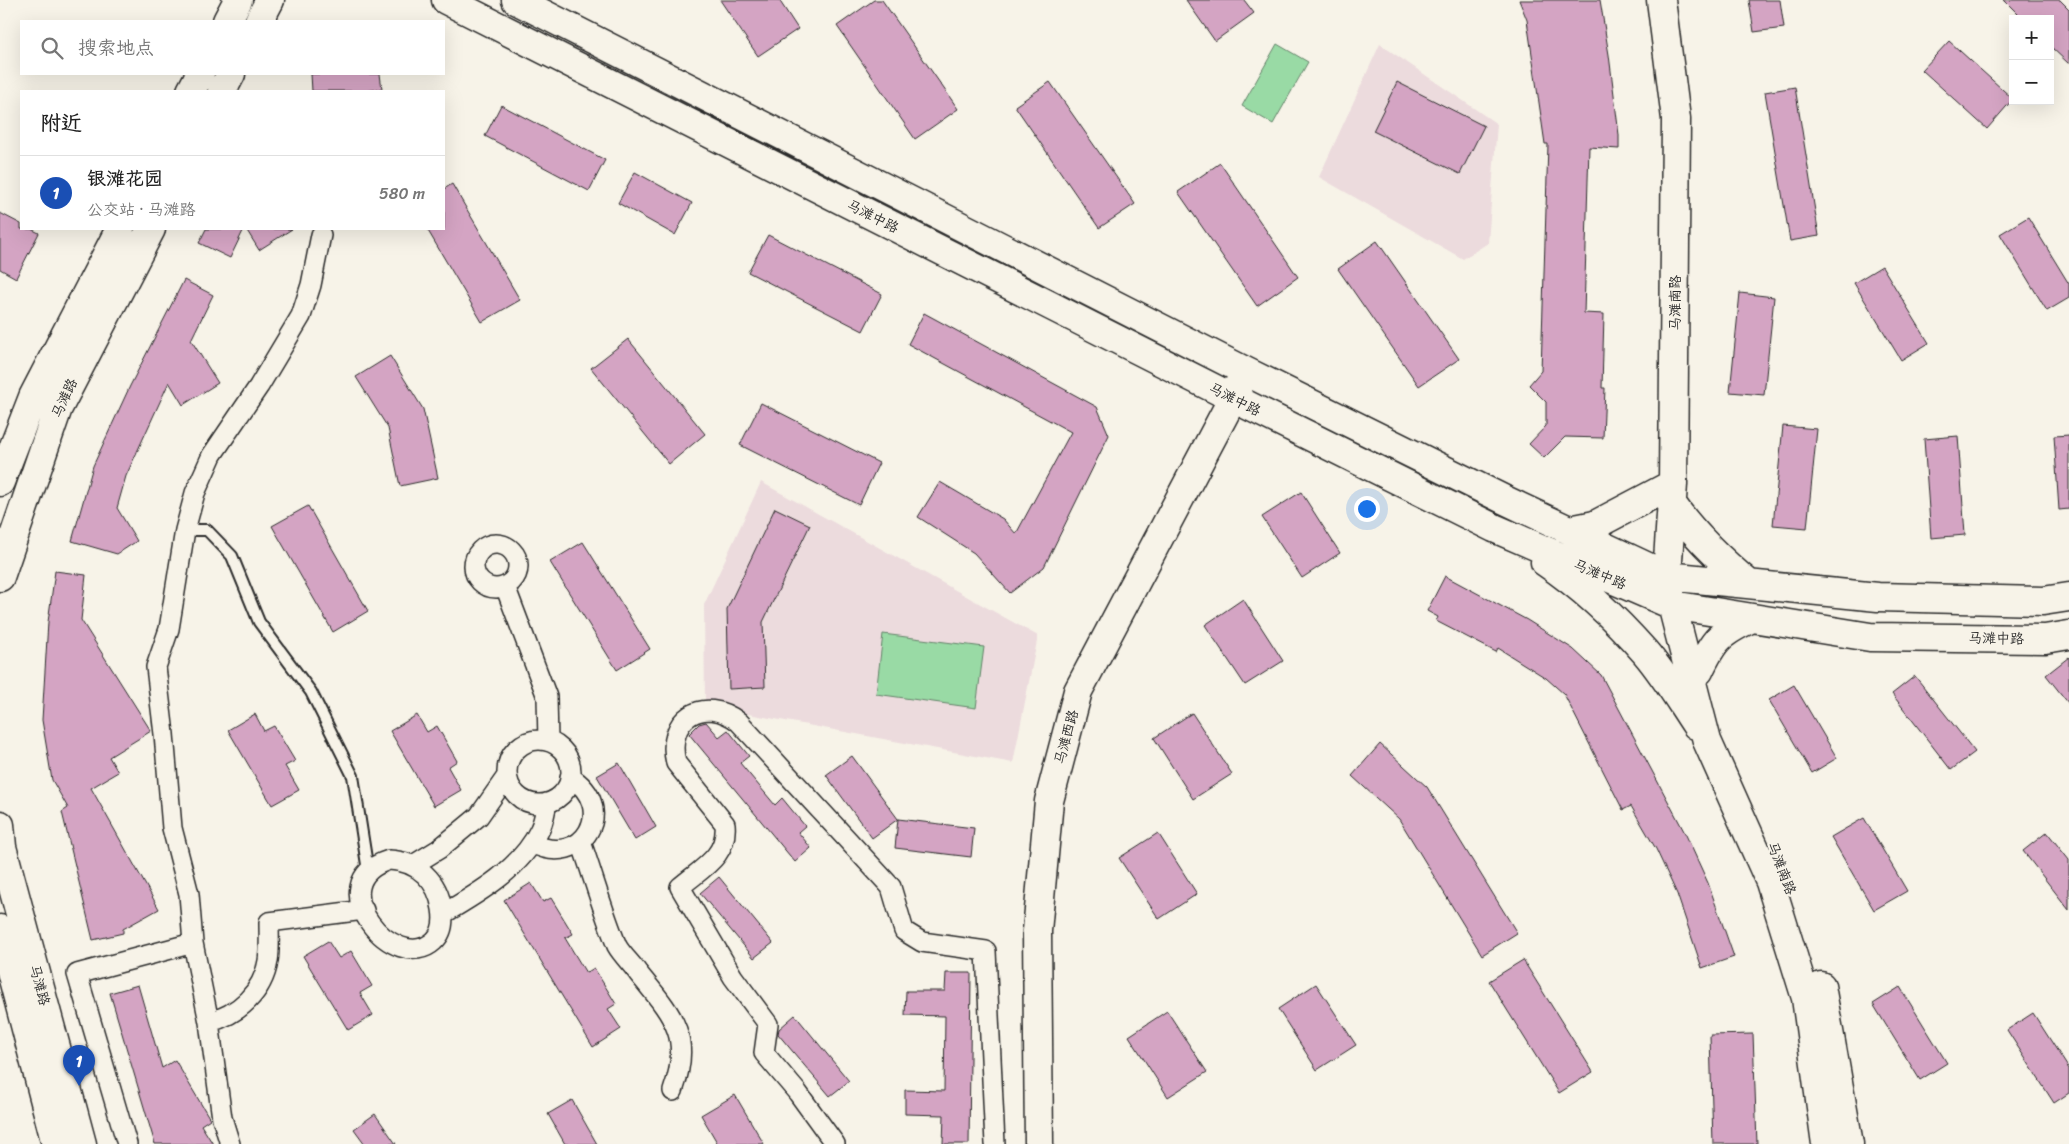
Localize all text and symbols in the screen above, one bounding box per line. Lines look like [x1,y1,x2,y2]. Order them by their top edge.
map controls [2009,15,2054,105]
button: + [2009,15,2054,60]
search box [20,20,445,75]
text: 搜索地点 [78,31,154,64]
icon: search [38,34,66,62]
button: − [2009,60,2054,105]
text: 附近 [40,104,82,142]
text: 银滩花园 [87,162,163,195]
text: 1 [53,179,59,208]
text: 580 m [379,179,425,208]
street label: 马滩中路 [842,193,903,240]
text: 公交站 · 马滩路 [87,195,196,224]
street label: 马滩南路 [1663,275,1688,331]
street label: 马滩路 [44,374,85,423]
street label: 马滩中路 [1204,376,1265,423]
your location [1354,496,1380,522]
street label: 马滩中路 [1569,552,1630,597]
street label: 马滩中路 [1968,626,2024,651]
street label: 马滩西路 [1047,707,1086,767]
street label: 马滩南路 [1760,838,1803,899]
street label: 马滩路 [22,962,57,1009]
pin: 1 [63,1045,95,1086]

